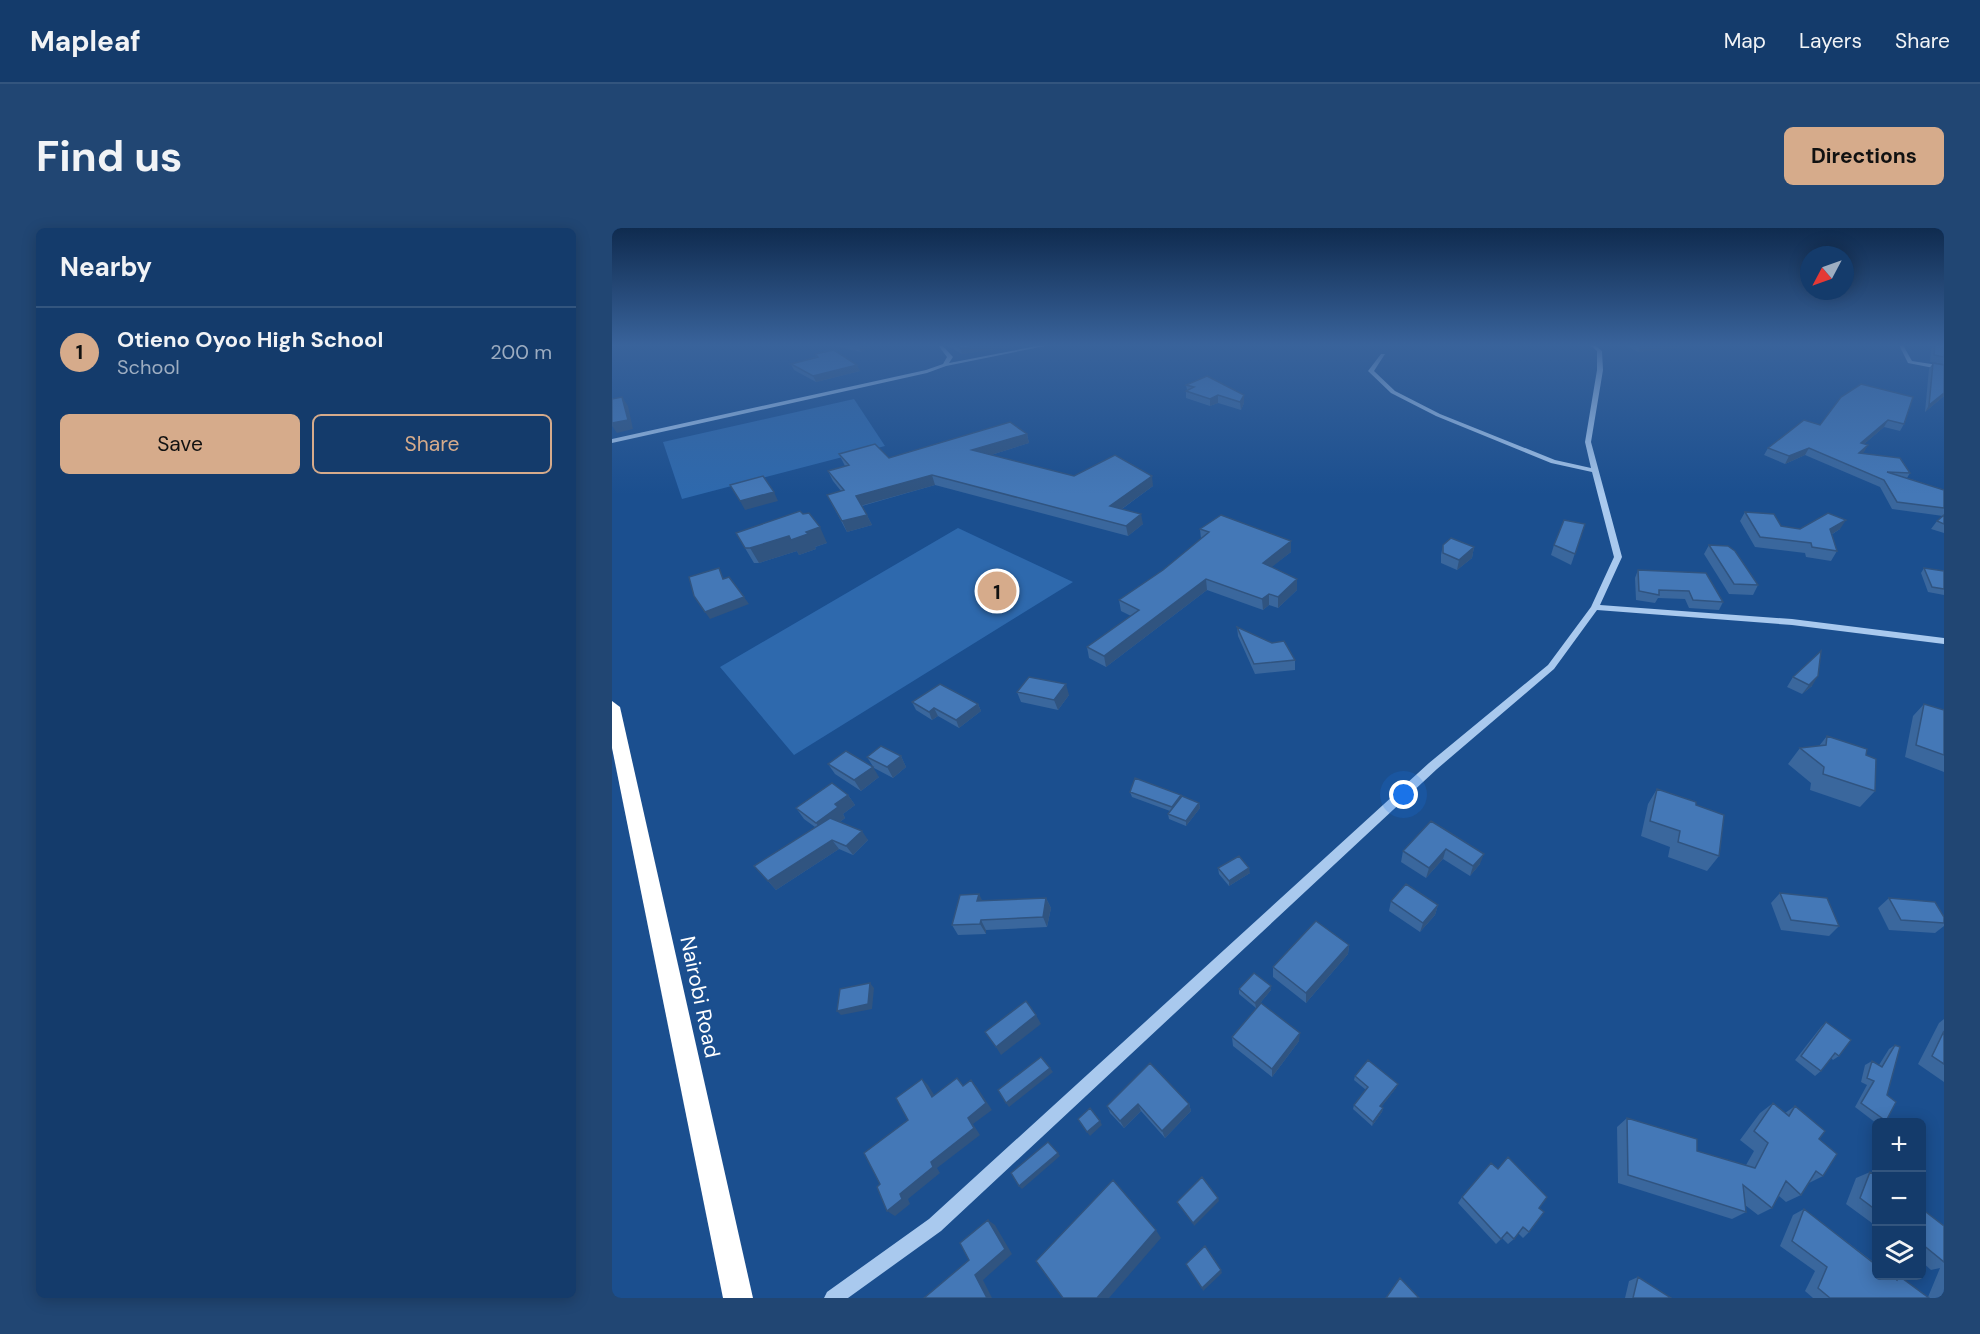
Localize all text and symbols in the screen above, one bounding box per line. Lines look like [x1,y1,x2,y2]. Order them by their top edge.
text: Mapleaf [30,23,141,60]
text: Map [1724,27,1766,55]
text: Layers [1799,27,1862,55]
text: Share [1895,27,1950,55]
button: Directions [1784,127,1944,185]
text: Find us [36,129,182,184]
north arrow [1800,246,1854,300]
text: Nearby [60,250,152,284]
text: Otieno Oyoo High School [117,325,383,354]
text: 1 [76,339,83,365]
text: 200 m [490,339,552,365]
text: School [117,354,180,380]
button: Save [60,414,300,474]
button: Share [312,414,552,474]
pin: 1 [978,568,1016,614]
your location [1389,780,1418,809]
street label: Nairobi Road [673,934,727,1060]
map controls [1872,1118,1926,1280]
button: + [1872,1118,1926,1172]
button: − [1872,1172,1926,1226]
button: layers [1872,1226,1926,1280]

